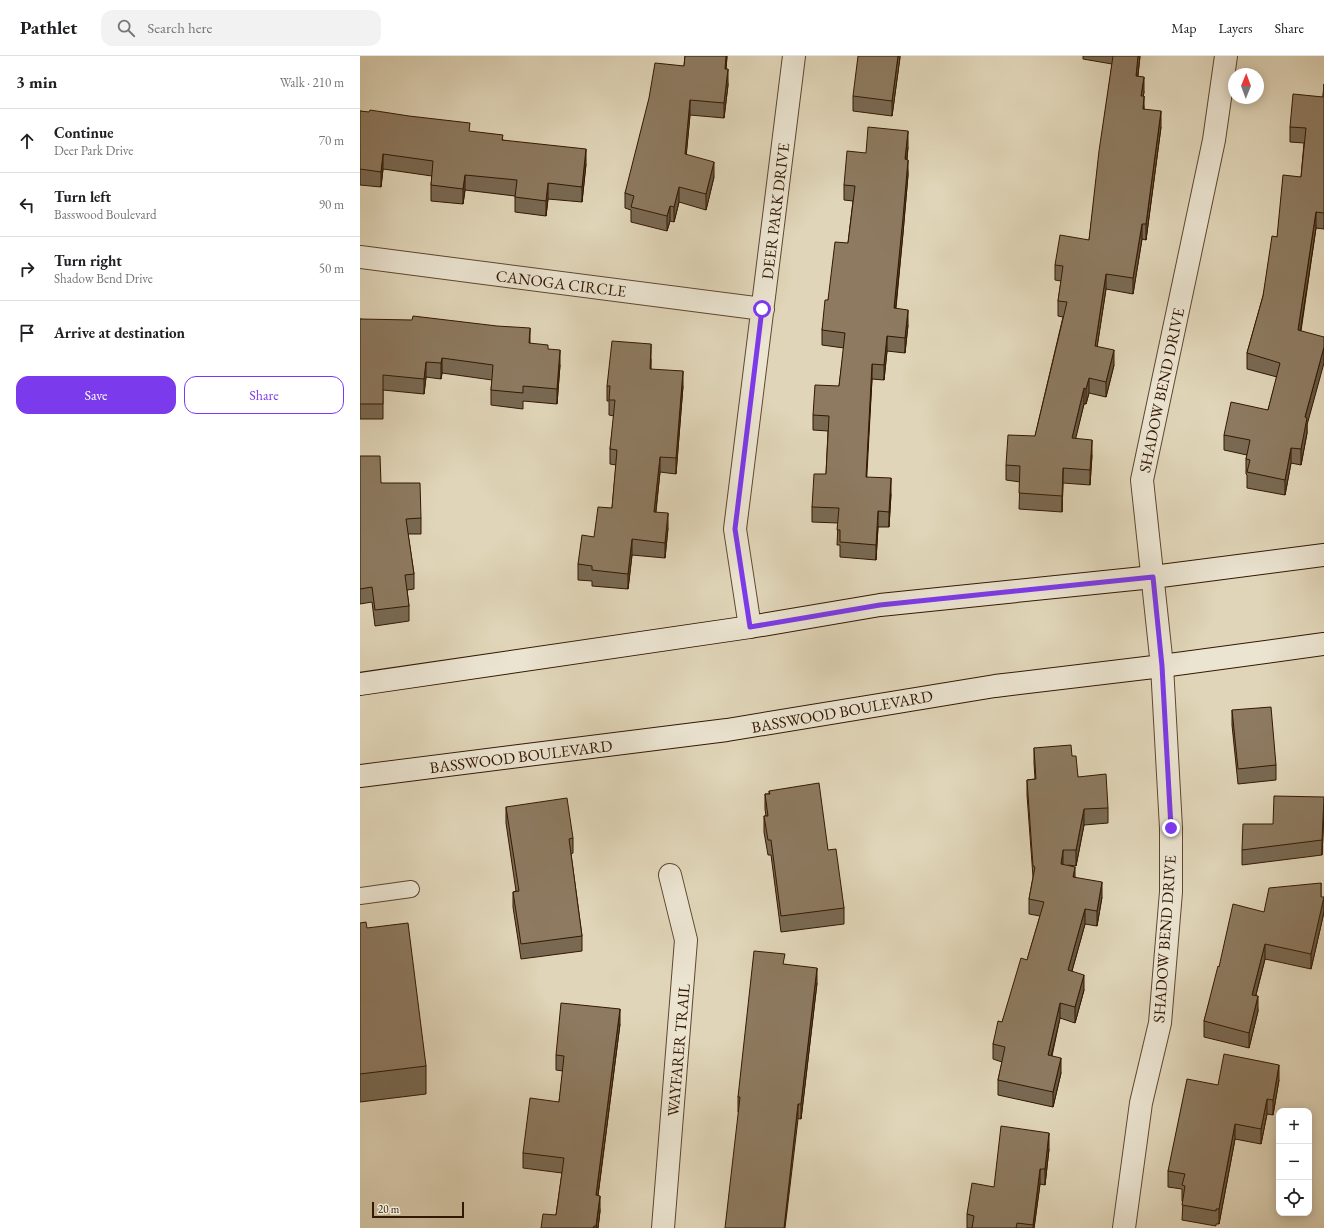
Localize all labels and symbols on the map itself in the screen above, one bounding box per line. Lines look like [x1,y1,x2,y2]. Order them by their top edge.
north arrow [1228,68,1264,104]
street label: DEER PARK DRIVE [757,142,794,281]
street label: CANOGA CIRCLE [495,265,627,302]
route start [753,300,771,318]
street label: SHADOW BEND DRIVE [1134,306,1189,474]
street label: BASSWOOD BOULEVARD [750,685,935,738]
street label: BASSWOOD BOULEVARD [428,735,614,778]
route end [1162,819,1180,837]
street label: SHADOW BEND DRIVE [1148,854,1181,1024]
street label: WAYFARER TRAIL [662,982,695,1117]
scale bar [372,1200,464,1219]

